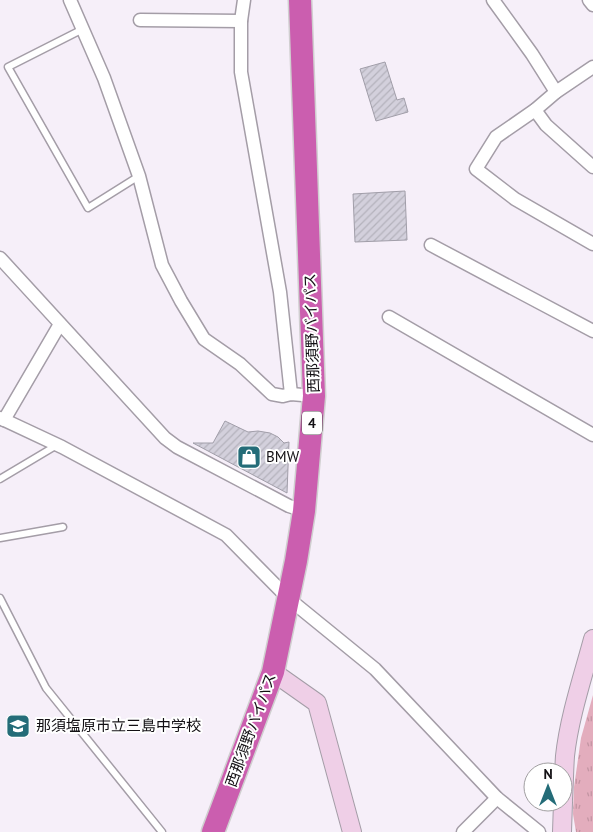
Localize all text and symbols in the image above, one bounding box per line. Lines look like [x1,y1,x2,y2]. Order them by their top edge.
street label: 西那須野バイパス [300,273,323,393]
road number: 4 [302,412,322,434]
shop icon: BMW [236,444,262,470]
place label: BMW [266,447,300,466]
street label: 西那須野バイパス [221,670,280,789]
school or university icon: 那須塩原市立三島中学校 [5,713,31,739]
place label: 那須塩原市立三島中学校 [36,716,201,735]
north arrow [523,762,573,812]
text: N [543,765,553,783]

